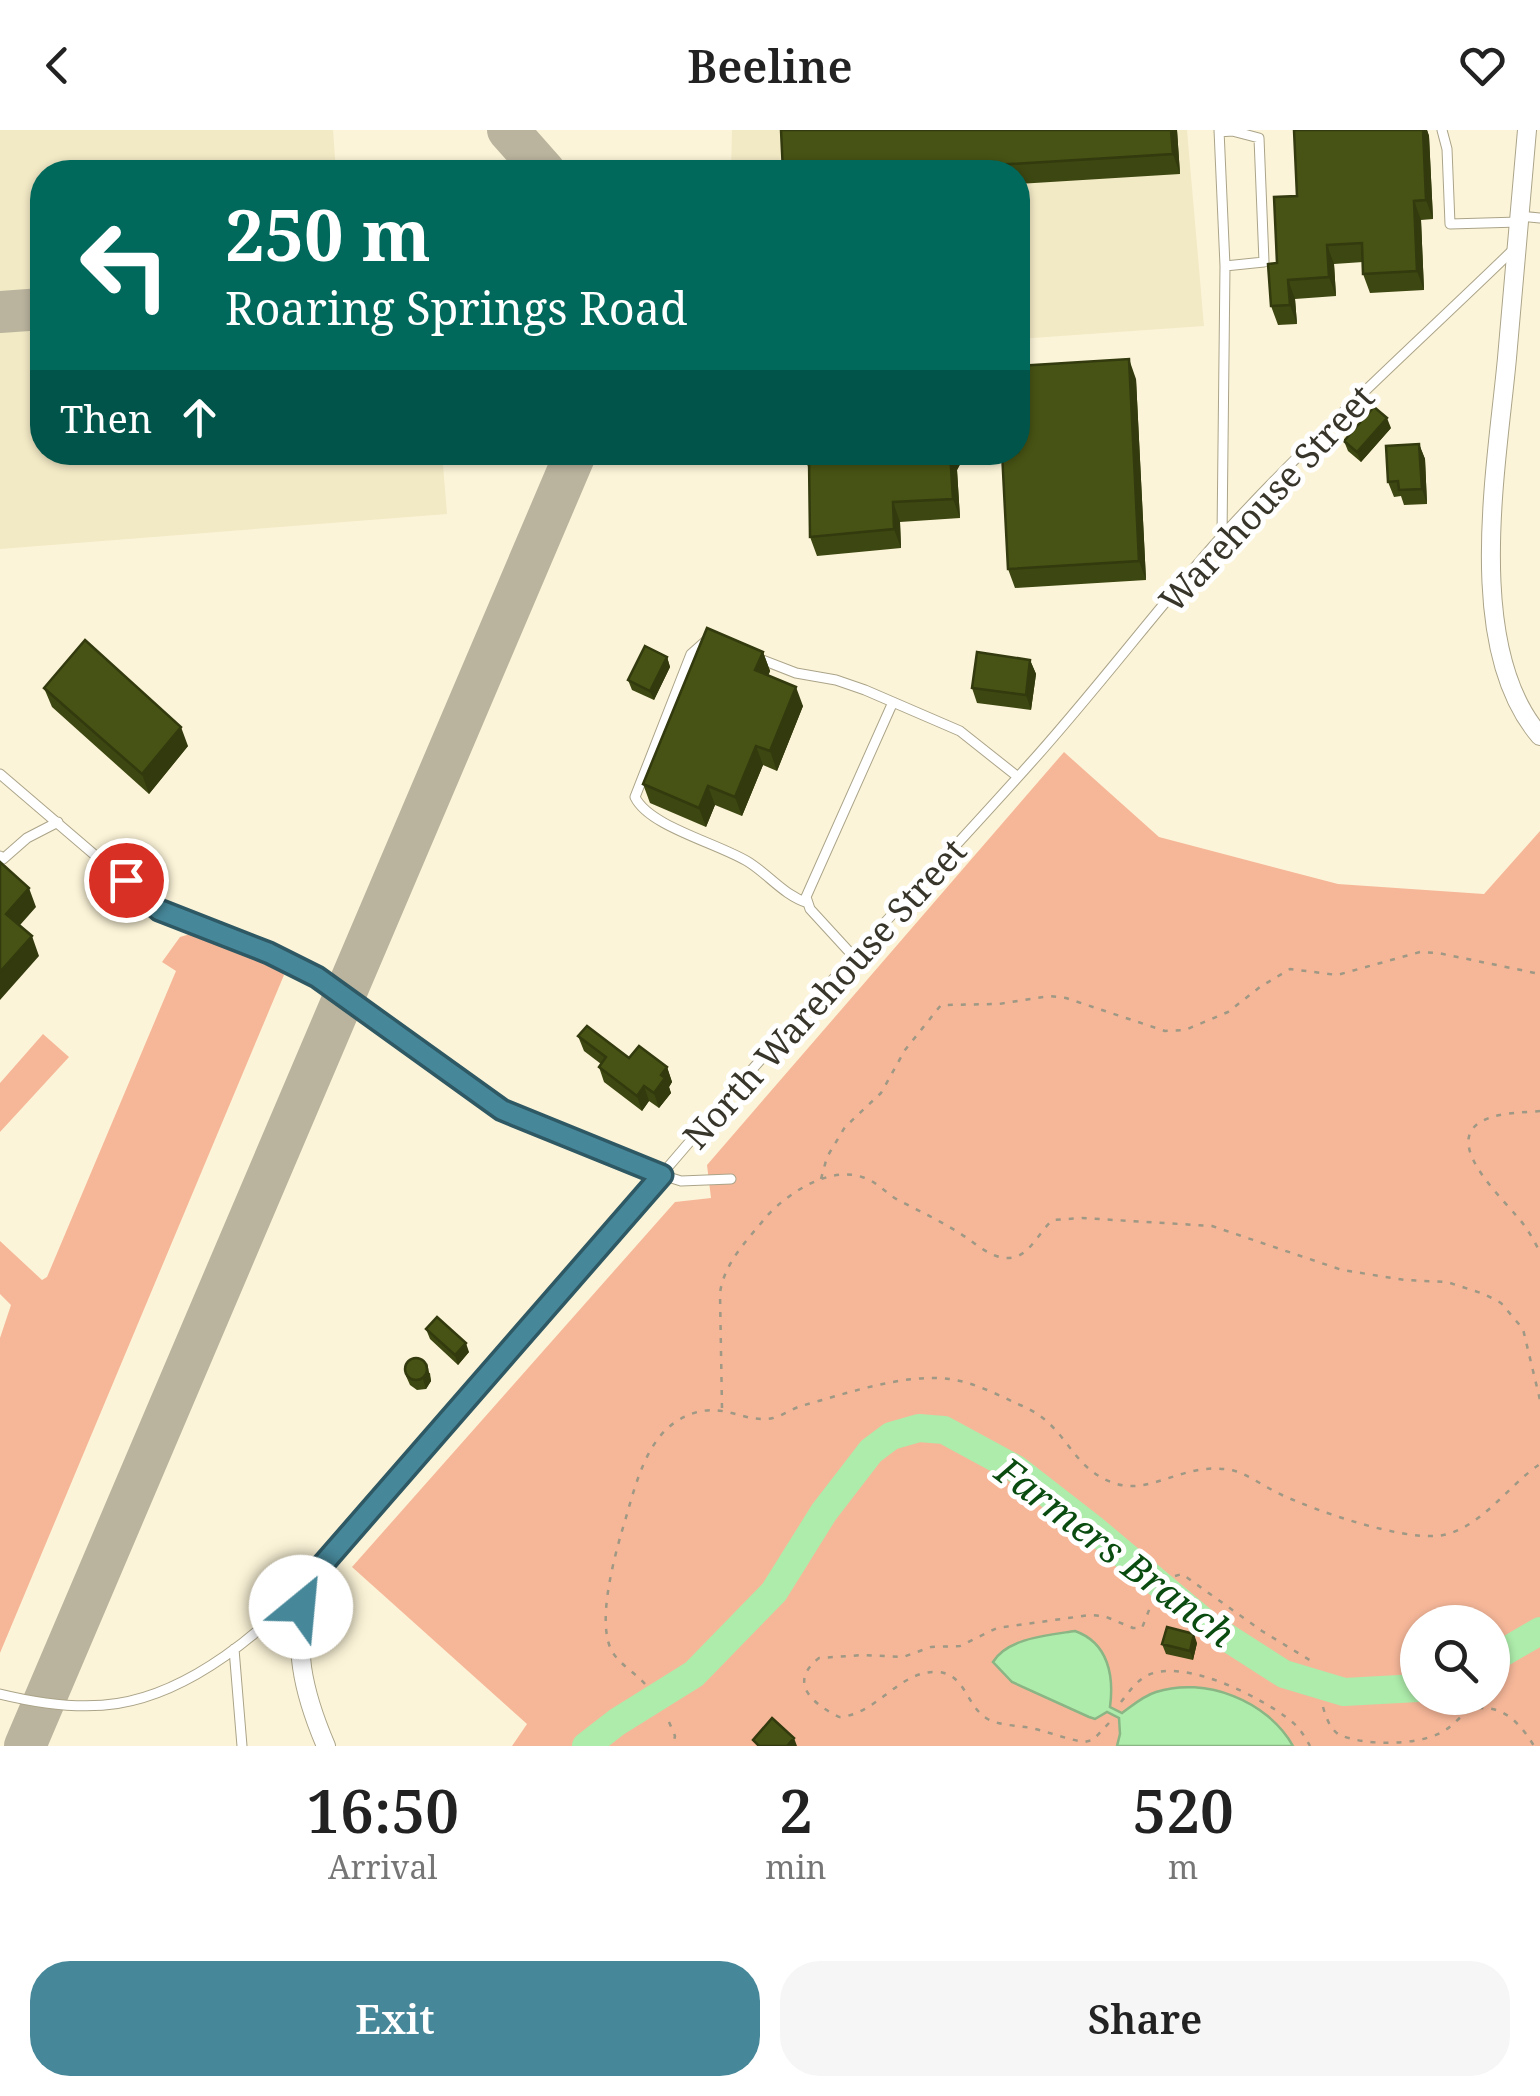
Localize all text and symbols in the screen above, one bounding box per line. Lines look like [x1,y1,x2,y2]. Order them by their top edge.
text: Beeline [687,35,853,96]
icon: back [30,38,85,93]
icon: heart [1455,38,1510,93]
text: 250 m [225,186,431,282]
icon: left [60,200,190,330]
text: Roaring Springs Road [225,277,688,338]
street label: Warehouse Street [1148,374,1384,622]
icon: ahead [172,390,227,445]
text: Then [60,392,152,444]
street label: North Warehouse Street [672,828,976,1158]
pin [84,838,169,923]
icon: arrive [99,853,154,908]
water label: Farmers Branch [985,1443,1246,1658]
position arrow [249,1555,353,1659]
map controls [1400,1605,1510,1715]
button: search [1400,1605,1510,1715]
text: 16:50 [306,1769,459,1851]
text: 2 [779,1769,813,1851]
text: 520 [1133,1769,1234,1851]
text: Arrival [328,1845,437,1888]
text: min [765,1845,826,1888]
text: m [1168,1845,1198,1888]
button: Exit [30,1961,760,2076]
button: Share [780,1961,1510,2076]

